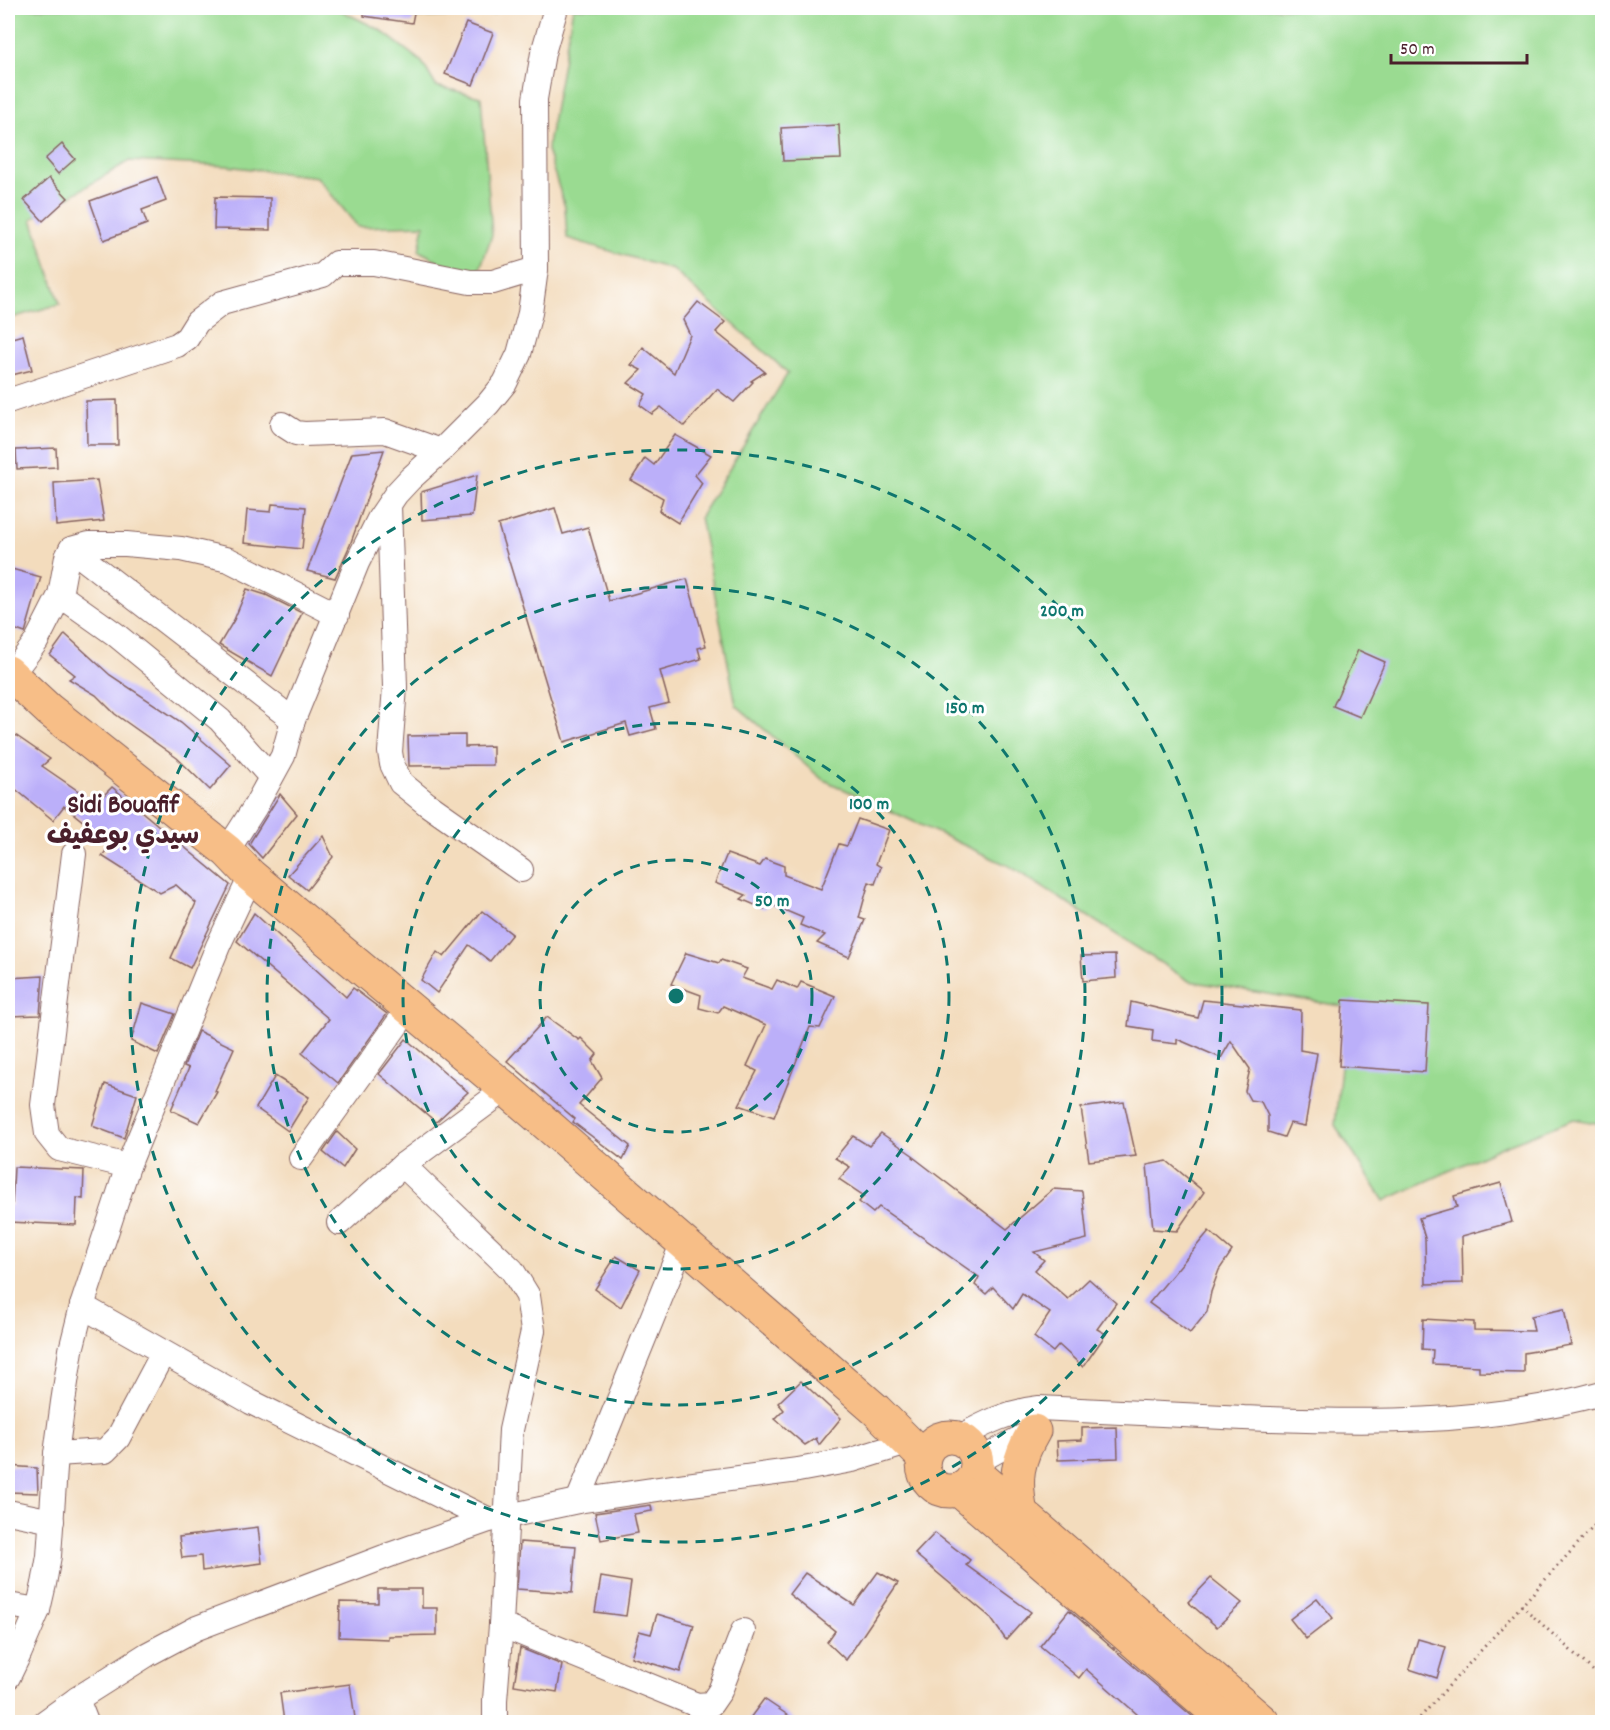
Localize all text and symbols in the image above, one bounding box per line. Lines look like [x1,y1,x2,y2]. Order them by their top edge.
scale bar [1391,27,1528,65]
text: 50 m [1400,38,1435,63]
text: 200 m [1040,600,1084,625]
text: 150 m [946,697,984,722]
district label: Sidi Bouafif سيدي بوعفيف [47,787,199,857]
text: 100 m [849,793,889,818]
text: 50 m [755,890,789,915]
centre of rings [666,986,686,1006]

